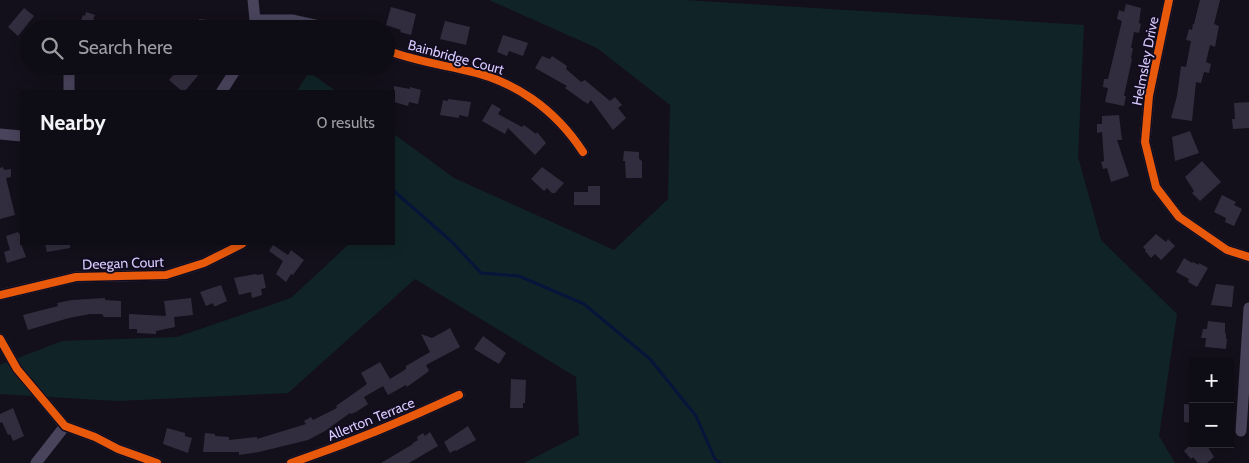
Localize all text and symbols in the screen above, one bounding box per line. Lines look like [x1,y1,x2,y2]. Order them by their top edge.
street label: Helmsley Drive [1128,15,1162,107]
search box [20,20,395,75]
icon: search [38,34,66,62]
text: Search here [78,36,172,59]
street label: Bainbridge Court [406,36,506,79]
text: Nearby [40,110,106,135]
text: 0 results [316,113,375,132]
street label: Deegan Court [82,253,164,273]
map controls [1189,358,1234,448]
button: + [1189,358,1234,403]
street label: Allerton Terrace [325,393,417,445]
button: − [1189,403,1234,448]

